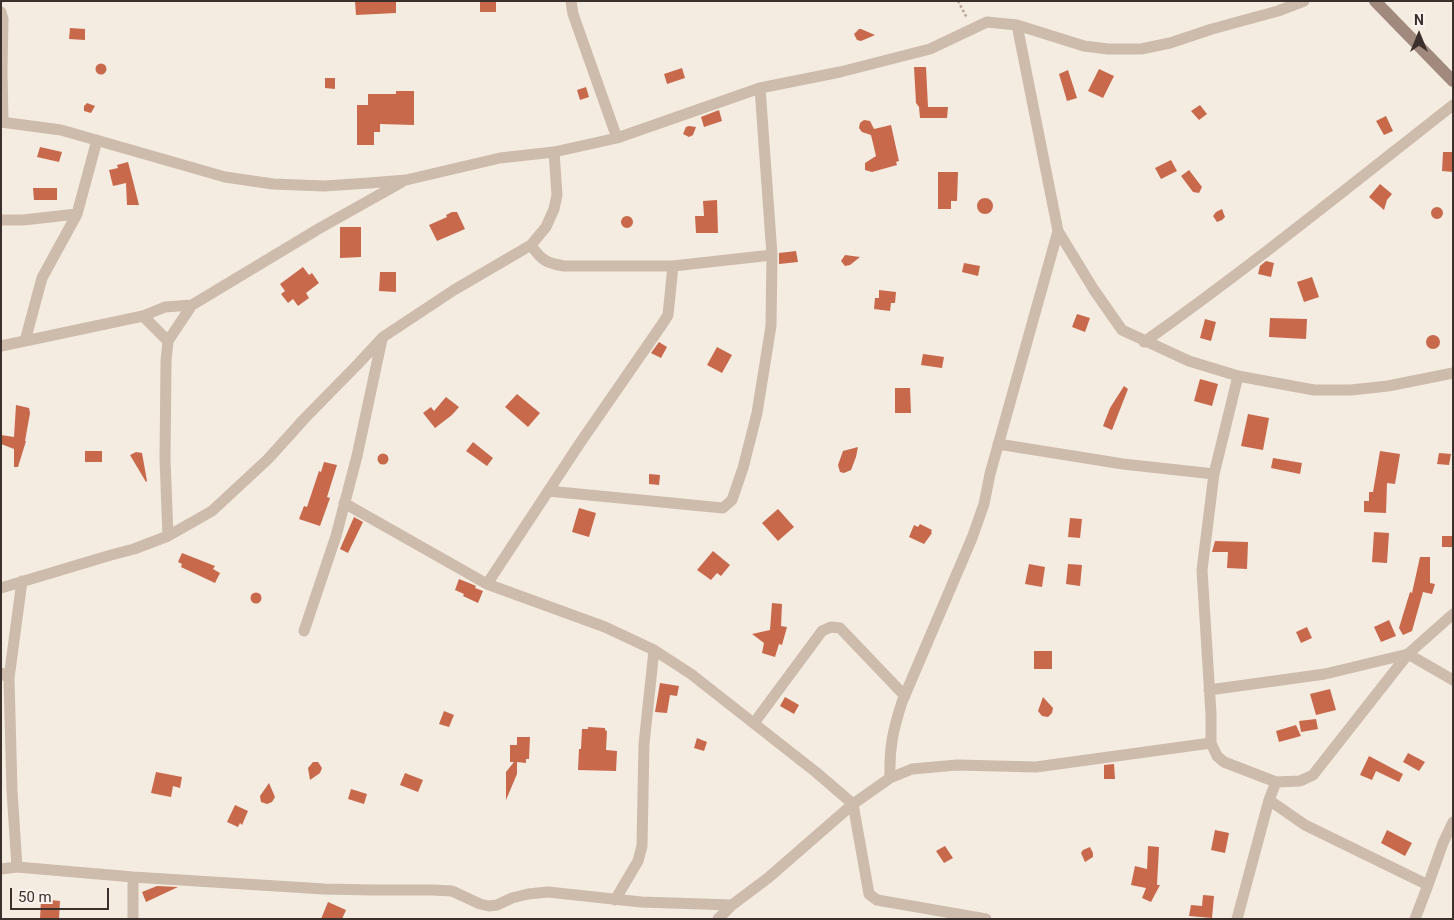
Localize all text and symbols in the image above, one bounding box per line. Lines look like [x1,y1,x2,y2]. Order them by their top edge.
north arrow [1394,10,1444,60]
text: N [1414,12,1424,28]
scale bar [12,878,111,910]
text: 50 m [18,888,52,906]

